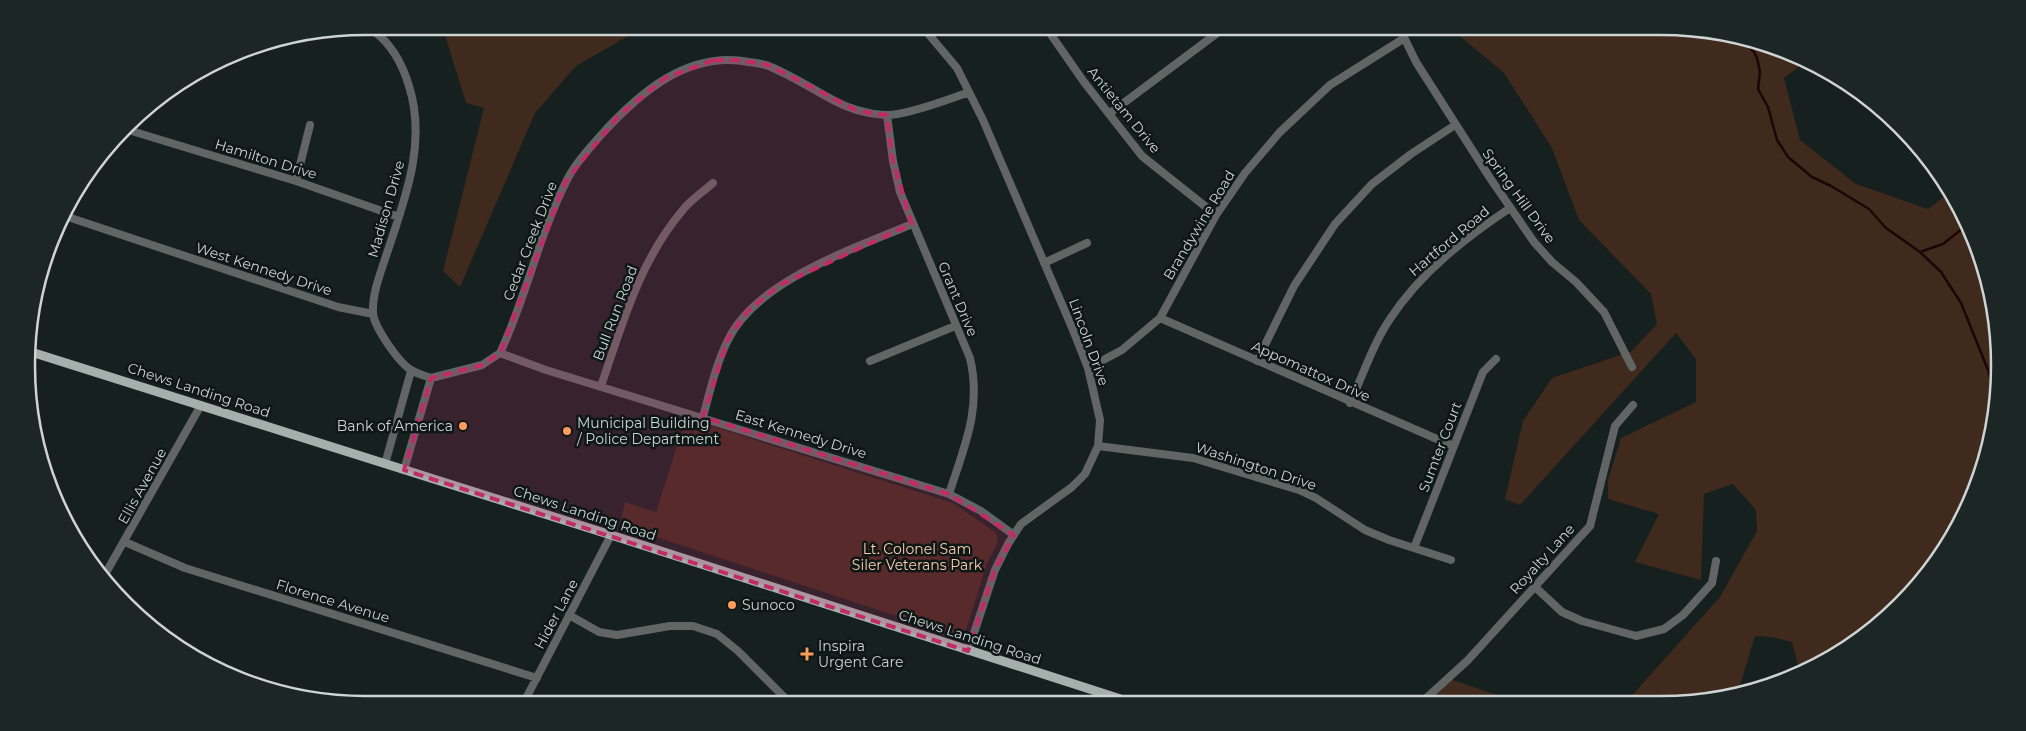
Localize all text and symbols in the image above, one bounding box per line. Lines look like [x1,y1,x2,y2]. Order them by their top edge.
street label: Antietam Drive [1084,63,1164,157]
street label: Hamilton Drive [213,135,319,183]
street label: Spring Hill Drive [1478,145,1560,247]
street label: Madison Drive [364,158,408,260]
street label: Brandywine Road [1159,167,1239,283]
street label: Cedar Creek Drive [499,179,561,303]
street label: Hartford Road [1405,202,1493,280]
street label: West Kennedy Drive [194,238,334,300]
street label: Grant Drive [934,259,982,339]
street label: Bull Run Road [589,263,641,363]
street label: Lincoln Drive [1065,296,1113,388]
street label: Appomattox Drive [1249,337,1373,405]
street label: Chews Landing Road [125,358,273,422]
street label: Sumter Court [1415,399,1466,495]
street label: East Kennedy Drive [733,405,869,463]
place label: Municipal Building / Police Department [576,414,719,448]
place label: Bank of America [337,417,453,435]
marker: Bank of America [457,420,469,432]
marker: Municipal Building / Police Department [561,425,573,437]
street label: Washington Drive [1193,438,1319,494]
street label: Ellis Avenue [114,445,170,527]
street label: Chews Landing Road [511,481,659,545]
street label: Royalty Lane [1506,520,1578,598]
park label: Lt. Colonel Sam Siler Veterans Park [852,540,983,574]
street label: Florence Avenue [274,575,392,627]
street label: Hider Lane [530,576,582,652]
place label: Sunoco [742,596,795,614]
marker: Sunoco [726,599,738,611]
street label: Chews Landing Road [896,605,1044,669]
place label: Inspira Urgent Care [818,637,903,671]
marker: Inspira Urgent Care [800,647,814,661]

